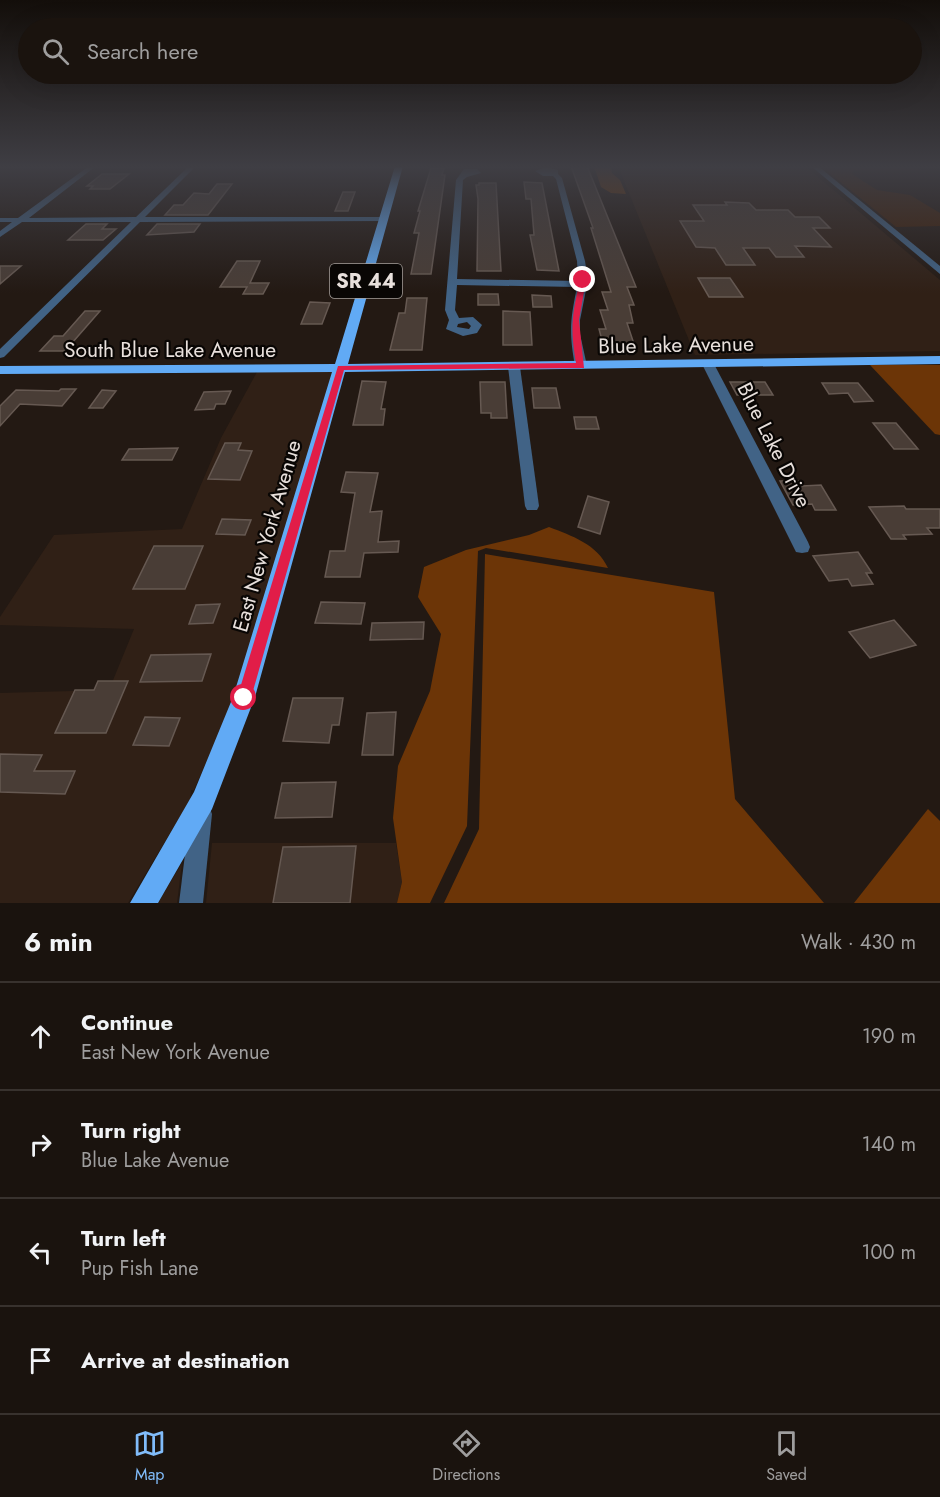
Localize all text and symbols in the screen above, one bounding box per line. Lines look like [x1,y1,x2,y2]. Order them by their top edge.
search box [18,18,922,84]
icon: search [39,35,72,68]
text: Search here [87,35,198,67]
road number: SR 44 [330,264,402,298]
route end [569,266,595,292]
street label: Blue Lake Avenue [598,329,754,361]
street label: South Blue Lake Avenue [64,335,276,365]
street label: Blue Lake Drive [730,377,819,513]
street label: East New York Avenue [225,436,309,635]
route start [230,684,256,710]
text: 6 min [24,923,93,961]
text: Walk · 430 m [801,928,916,957]
text: Continue [81,1006,173,1038]
icon: ahead [24,1020,57,1053]
text: 190 m [862,1022,916,1051]
text: East New York Avenue [81,1038,270,1067]
text: Turn right [81,1114,181,1146]
icon: right [24,1128,57,1161]
text: 140 m [862,1130,916,1159]
text: Blue Lake Avenue [81,1146,229,1175]
text: Turn left [81,1222,166,1254]
icon: left [24,1236,57,1269]
text: 100 m [861,1238,916,1267]
text: Pup Fish Lane [81,1254,199,1283]
icon: arrive [24,1344,57,1377]
text: Arrive at destination [81,1344,290,1376]
tab: Map [133,1427,166,1486]
tab: Directions [432,1427,500,1486]
tab: Saved [766,1427,807,1486]

